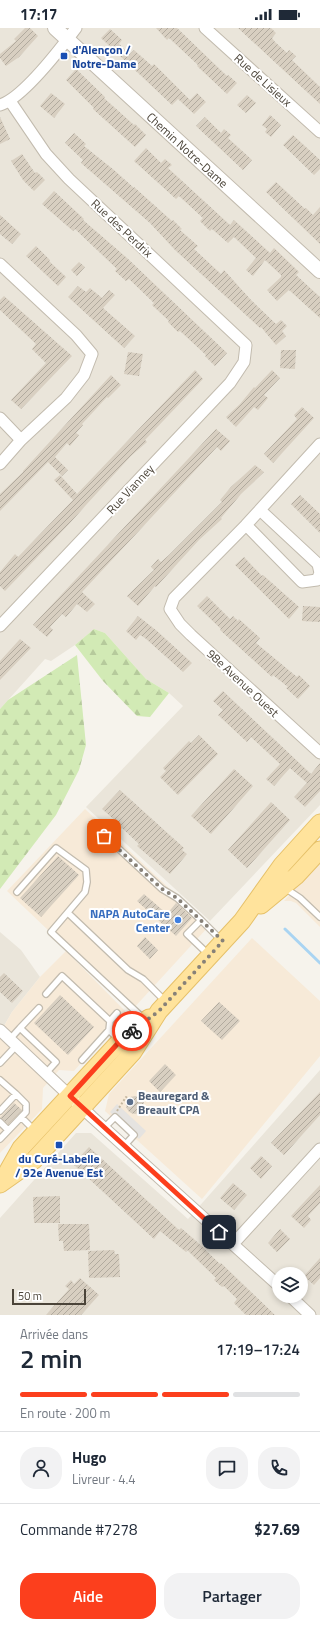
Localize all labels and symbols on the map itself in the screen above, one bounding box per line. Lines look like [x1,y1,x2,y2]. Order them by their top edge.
place label: d'Alençon / Notre-Dame [72,40,136,73]
street label: Rue de Lisieux [230,49,297,112]
marker: d'Alençon / Notre-Dame [59,51,69,61]
street label: Chemin Notre-Dame [143,107,233,192]
street label: Rue des Perdrix [87,194,158,262]
street label: Rue Vianney [102,459,158,518]
street label: 98e Avenue Ouest [203,645,284,722]
pin [87,819,121,853]
place label: NAPA AutoCare Center [90,904,171,937]
marker: NAPA AutoCare Center [173,915,183,925]
courier [112,1011,152,1051]
place label: Beauregard & Breault CPA [138,1086,210,1119]
marker: Beauregard & Breault CPA [125,1097,135,1107]
marker: du Curé-Labelle / 92e Avenue Est [54,1140,64,1150]
place label: du Curé-Labelle / 92e Avenue Est [15,1149,104,1182]
pin [202,1215,236,1249]
scale bar [12,1287,86,1306]

